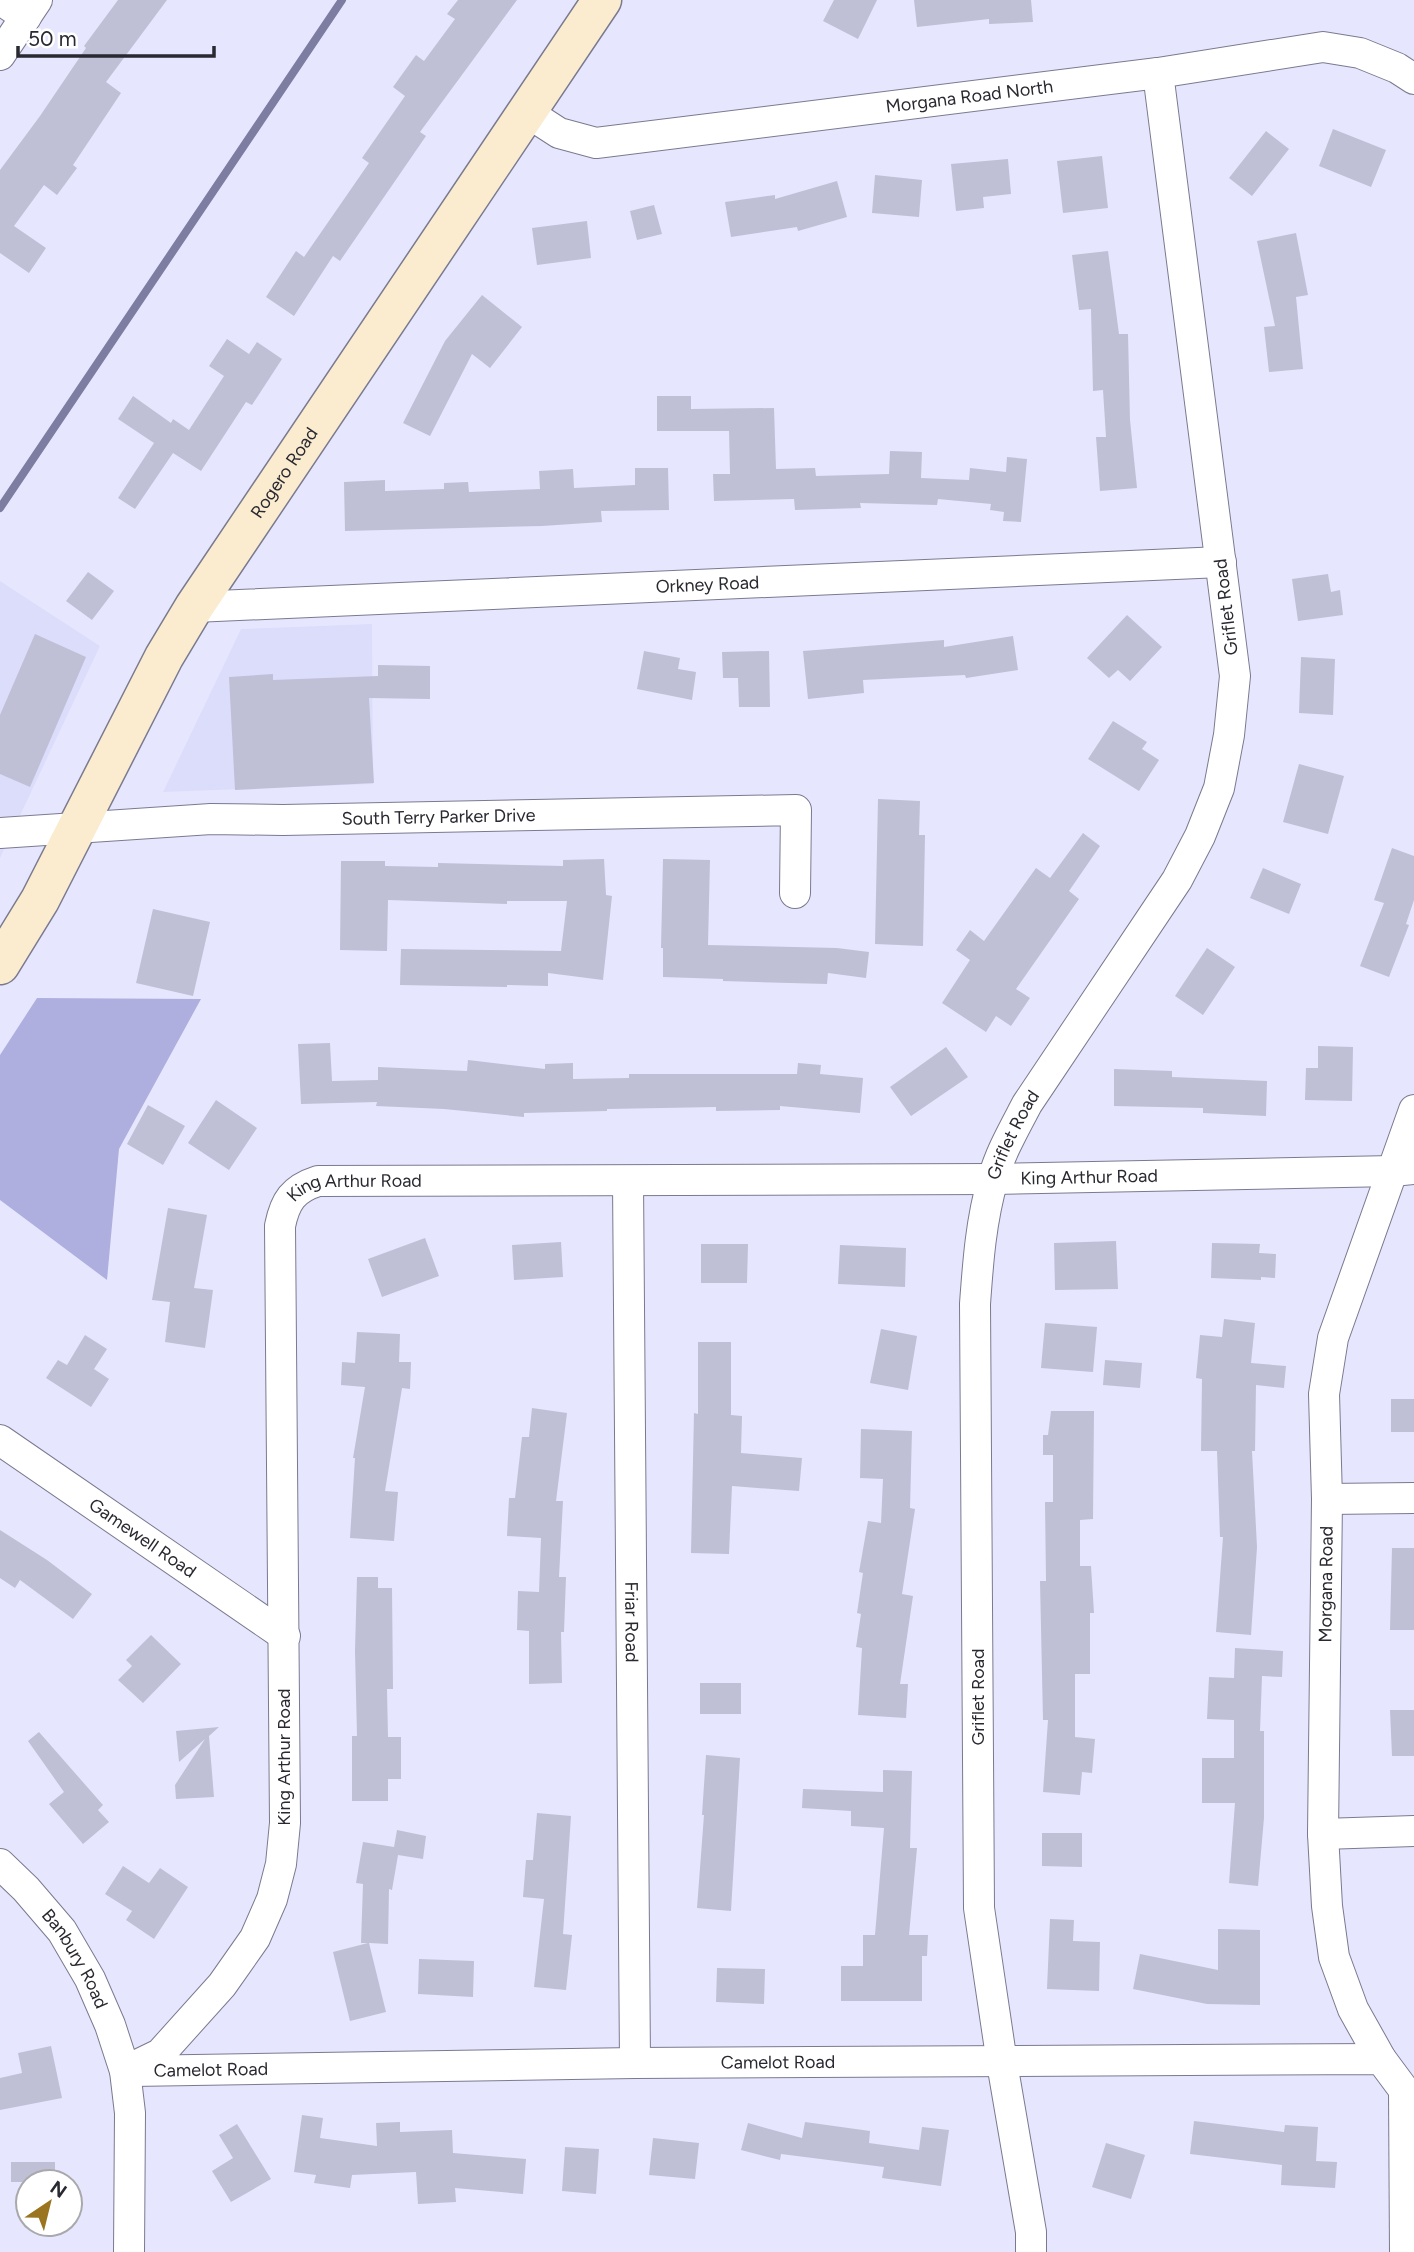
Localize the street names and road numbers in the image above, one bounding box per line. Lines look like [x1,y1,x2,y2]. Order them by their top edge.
street label: Morgana Road North [884,75,1054,118]
street label: Rogero Road [246,423,322,522]
street label: Griflet Road [1209,557,1243,657]
street label: Orkney Road [655,571,760,598]
street label: South Terry Parker Drive [341,804,536,830]
street label: Griflet Road [982,1086,1044,1183]
street label: King Arthur Road [1020,1165,1158,1189]
street label: King Arthur Road [282,1170,422,1206]
street label: Gamewell Road [85,1493,200,1583]
street label: Morgana Road [1314,1526,1338,1643]
street label: Friar Road [620,1581,643,1663]
street label: Griflet Road [967,1648,989,1746]
street label: King Arthur Road [273,1688,295,1826]
street label: Banbury Road [37,1904,113,2012]
street label: Camelot Road [721,2051,835,2074]
street label: Camelot Road [154,2058,268,2082]

